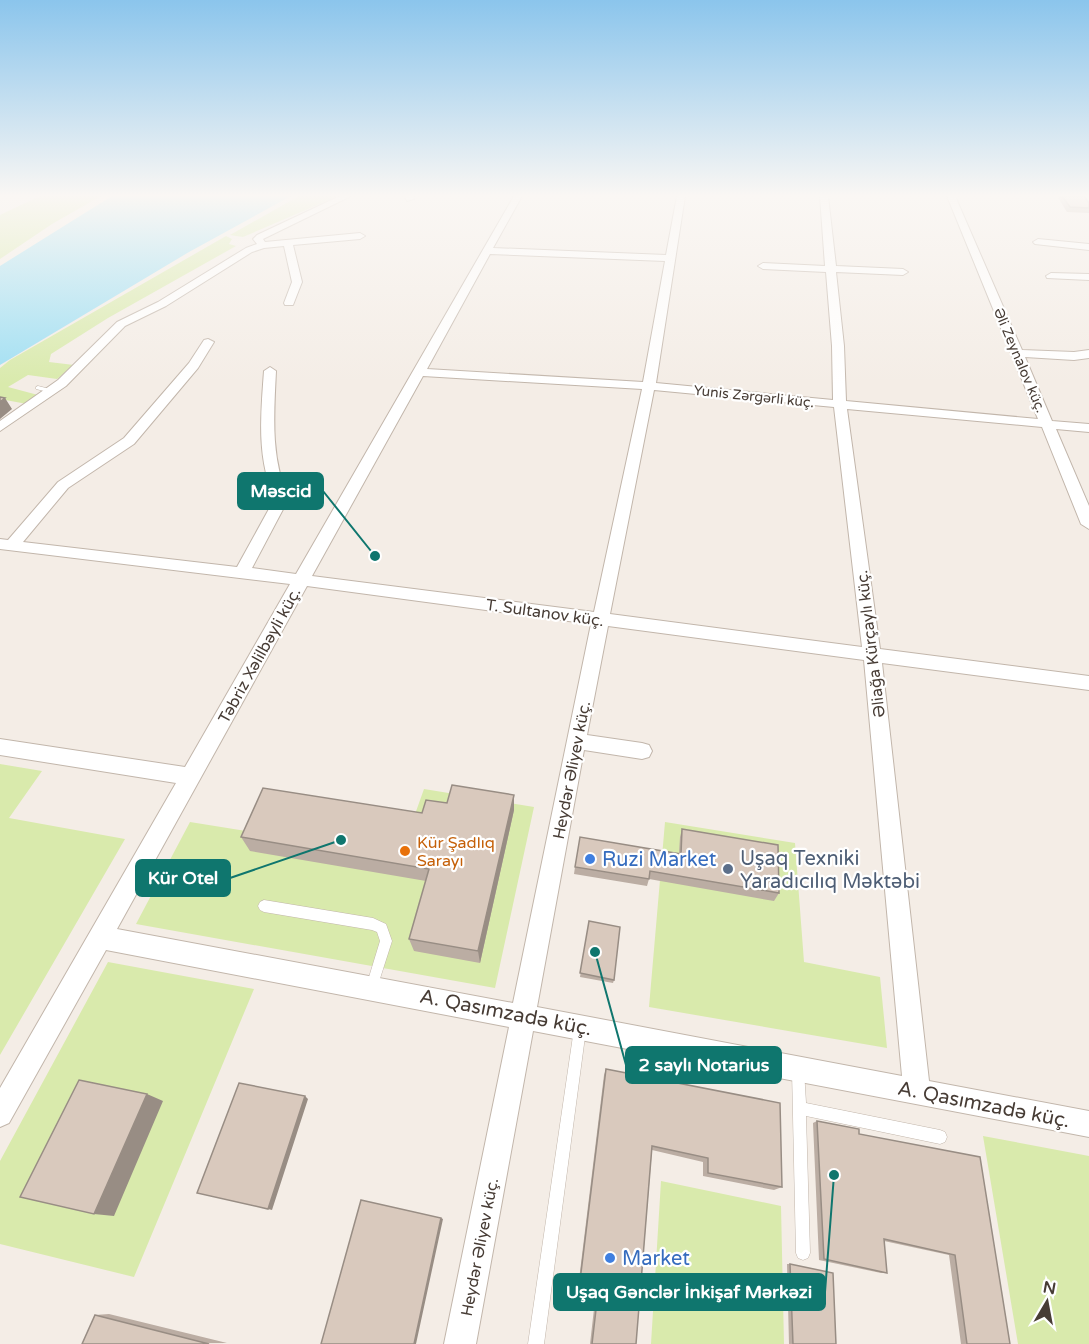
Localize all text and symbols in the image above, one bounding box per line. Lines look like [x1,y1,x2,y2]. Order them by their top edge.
street label: Əli Zeynalov küç. [990,305,1049,415]
street label: Yunis Zərgərli küç. [693,382,815,411]
callout: Məscid [238,473,323,509]
text: Məscid [250,480,312,502]
street label: Əliağa Kürçaylı küç. [852,569,890,719]
street label: Təbriz Xəlilbəyli küç. [214,584,306,727]
street label: T. Sultanov küç. [485,595,605,631]
street label: Heydər Əliyev küç. [549,699,595,841]
place label: Kür Şadlıq Sarayı [417,833,495,871]
marker: Kür Şadlıq Sarayı [398,844,412,858]
place label: Uşaq Texniki Yaradıcılıq Məktəbi [740,847,920,894]
place label: Ruzi Market [602,848,717,872]
marker: Ruzi Market [583,852,597,866]
callout: Kür Otel [136,860,230,896]
marker: Uşaq Texniki Yaradıcılıq Məktəbi [721,862,735,876]
text: Kür Otel [148,867,218,889]
street label: A. Qasımzadə küç. [418,985,594,1041]
callout: 2 saylı Notarius [626,1047,781,1083]
text: 2 saylı Notarius [639,1054,770,1076]
street label: A. Qasımzadə küç. [896,1077,1072,1133]
street label: Heydər Əliyev küç. [457,1176,503,1318]
place label: Market [622,1247,690,1271]
marker: Market [603,1251,617,1265]
north arrow [1017,1272,1077,1332]
callout: Uşaq Gənclər İnkişaf Mərkəzi [554,1274,825,1310]
text: N [1041,1277,1057,1299]
text: Uşaq Gənclər İnkişaf Mərkəzi [566,1281,812,1303]

